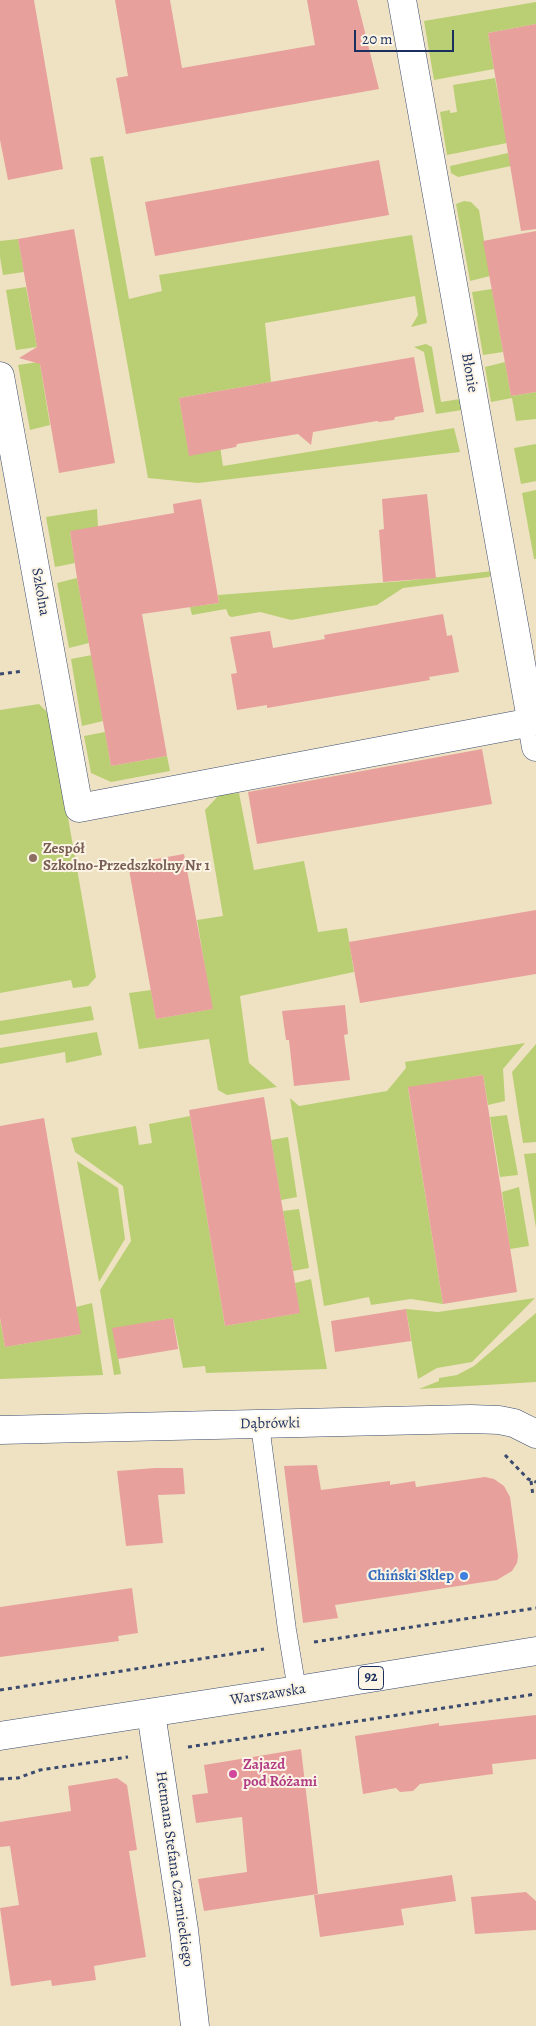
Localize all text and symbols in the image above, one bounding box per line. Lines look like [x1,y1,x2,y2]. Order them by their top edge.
scale bar [356,20,456,52]
text: 20 m [362,29,393,49]
street label: Błonie [457,352,481,394]
street label: Szkolna [27,567,53,617]
place label: Zespół Szkolno-Przedszkolny Nr 1 [43,840,210,875]
marker: Zespół Szkolno-Przedszkolny Nr 1 [27,852,39,864]
street label: Dąbrówki [240,1414,300,1434]
place label: Chiński Sklep [368,1567,454,1585]
marker: Chiński Sklep [458,1570,470,1582]
road number: 92 [358,1666,384,1690]
street label: Warszawska [229,1680,307,1710]
place label: Zajazd pod Różami [243,1756,317,1791]
marker: Zajazd pod Różami [227,1768,239,1780]
street label: Hetmana Stefana Czarnieckiego [151,1770,197,1968]

